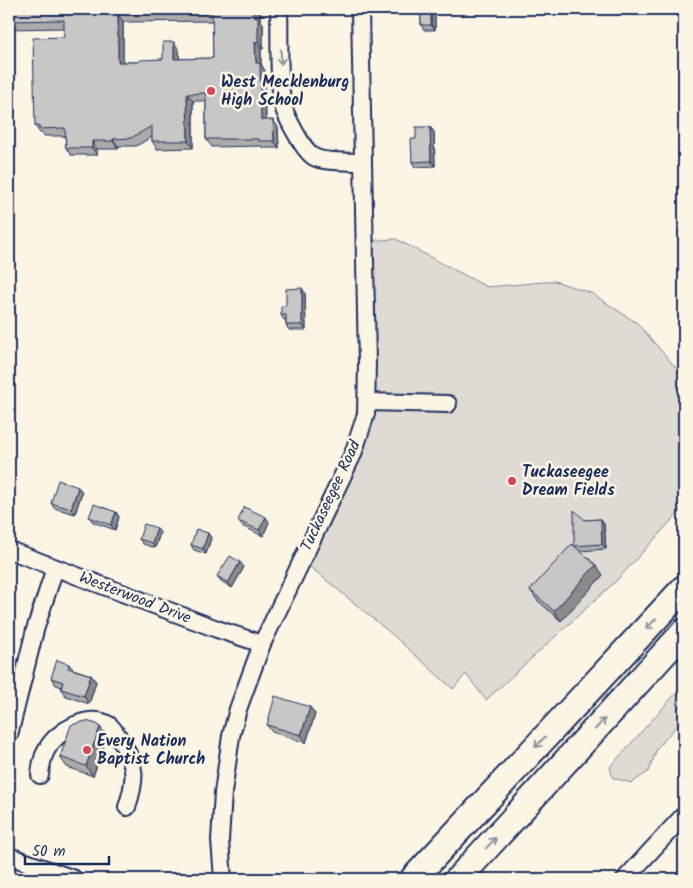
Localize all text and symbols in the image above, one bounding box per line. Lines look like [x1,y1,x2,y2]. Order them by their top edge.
one-way arrow [276,49,285,65]
place label: West Mecklenburg High School [221,70,349,113]
marker: West Mecklenburg High School [205,85,217,97]
street label: Tuckaseegee Road [294,435,368,556]
place label: Tuckaseegee Dream Fields [522,460,615,503]
marker: Tuckaseegee Dream Fields [506,475,518,487]
street label: Westerwood Drive [75,565,195,631]
one-way arrow [645,617,657,630]
one-way arrow [595,717,606,730]
place label: Every Nation Baptist Church [97,729,205,772]
one-way arrow [534,736,546,749]
marker: Every Nation Baptist Church [81,744,93,756]
scale bar [25,833,109,865]
one-way arrow [485,837,497,850]
text: 50 m [32,840,66,864]

